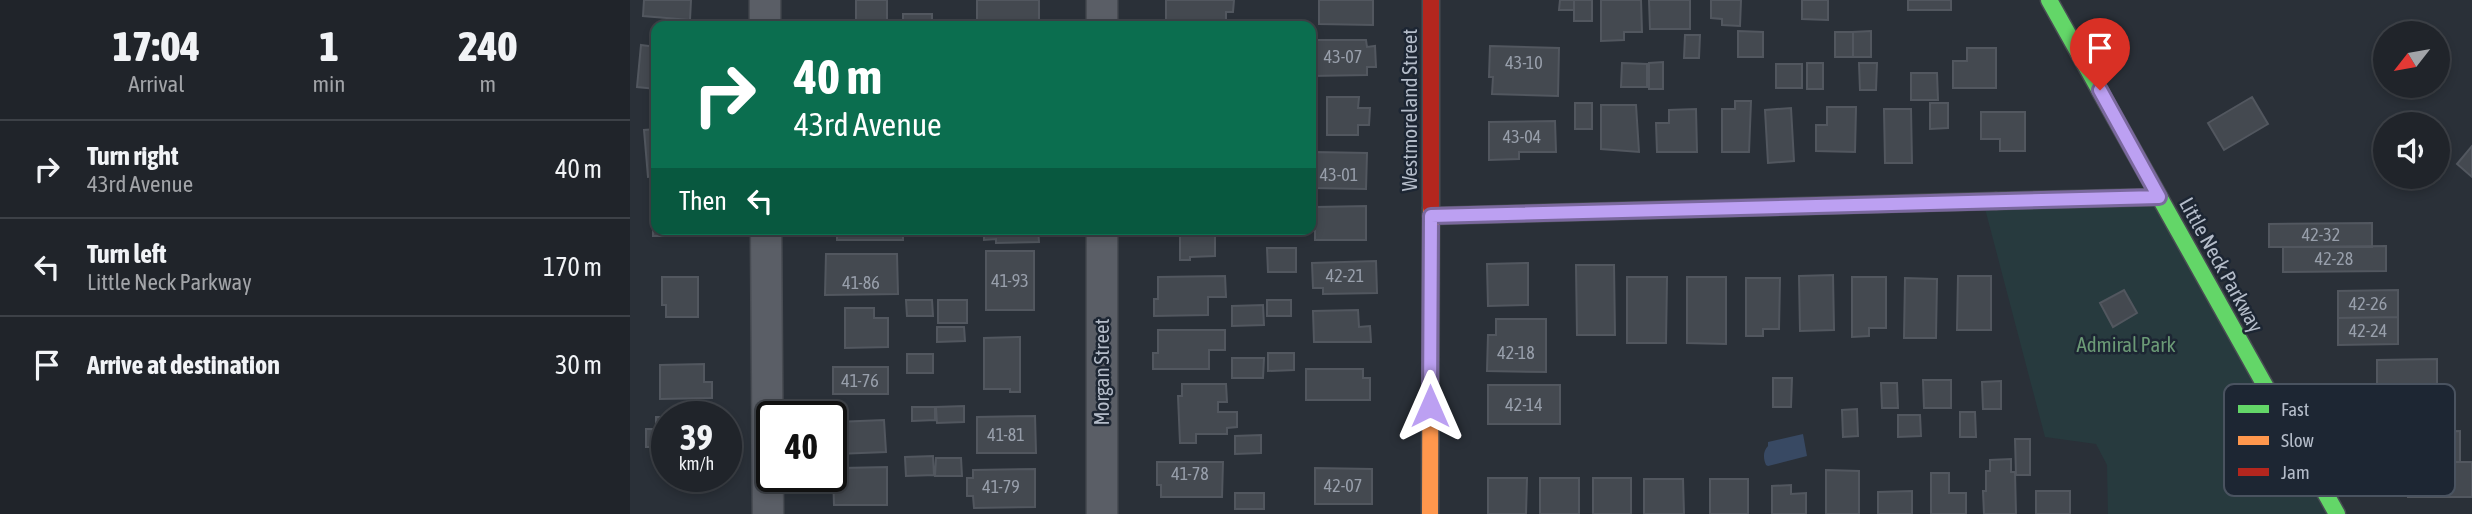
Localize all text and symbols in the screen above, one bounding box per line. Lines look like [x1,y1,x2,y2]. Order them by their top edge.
pin [2070,18,2130,90]
north arrow [2373,21,2450,98]
map controls [2373,21,2450,189]
text: 17:04 [113,22,200,70]
text: 1 [319,22,339,70]
text: 240 [458,22,517,70]
street label: Westmoreland Street [1397,29,1421,191]
icon: arrive [2081,29,2119,67]
house number: 43-07 [1324,46,1362,67]
text: 40 m [794,48,882,104]
icon: right [679,49,770,140]
house number: 43-10 [1505,52,1543,73]
text: Arrival [128,71,184,97]
text: min [313,71,346,97]
text: m [479,71,496,97]
text: 43rd Avenue [794,106,942,143]
button: sound [2373,112,2450,189]
house number: 43-04 [1503,126,1541,147]
text: Turn right [87,141,178,171]
icon: right [28,150,66,188]
text: 40 m [555,154,602,184]
house number: 43-01 [1320,164,1358,185]
text: 43rd Avenue [87,171,193,197]
icon: left [741,182,779,220]
text: Then [679,186,727,216]
street label: Little Neck Parkway [2175,193,2269,336]
house number: 42-32 [2302,224,2340,245]
text: Turn left [87,239,167,269]
icon: left [28,248,66,286]
house number: 42-28 [2315,248,2353,269]
text: 170 m [543,252,602,282]
house number: 42-21 [1326,265,1364,286]
text: Little Neck Parkway [87,269,252,295]
house number: 41-93 [991,270,1029,291]
house number: 41-86 [842,272,880,293]
house number: 42-26 [2349,293,2387,314]
street label: Morgan Street [1089,318,1113,426]
house number: 42-24 [2349,320,2387,341]
park label: Admiral Park [2076,332,2176,356]
house number: 42-18 [1497,342,1535,363]
icon: arrive [28,346,66,384]
text: Arrive at destination [87,350,280,380]
text: 30 m [555,350,602,380]
position arrow [1393,369,1467,443]
house number: 41-76 [841,370,879,391]
legend [2224,384,2455,496]
house number: 42-14 [1505,394,1543,415]
text: Fast [2281,398,2309,420]
speed limit sign: 40 [756,401,847,492]
text: 39 [680,417,713,457]
house number: 41-81 [987,424,1025,445]
text: Slow [2281,429,2315,451]
text: km/h [679,453,714,474]
text: Jam [2281,461,2310,483]
house number: 41-78 [1171,463,1209,484]
house number: 42-07 [1324,475,1362,496]
house number: 41-79 [982,476,1020,497]

